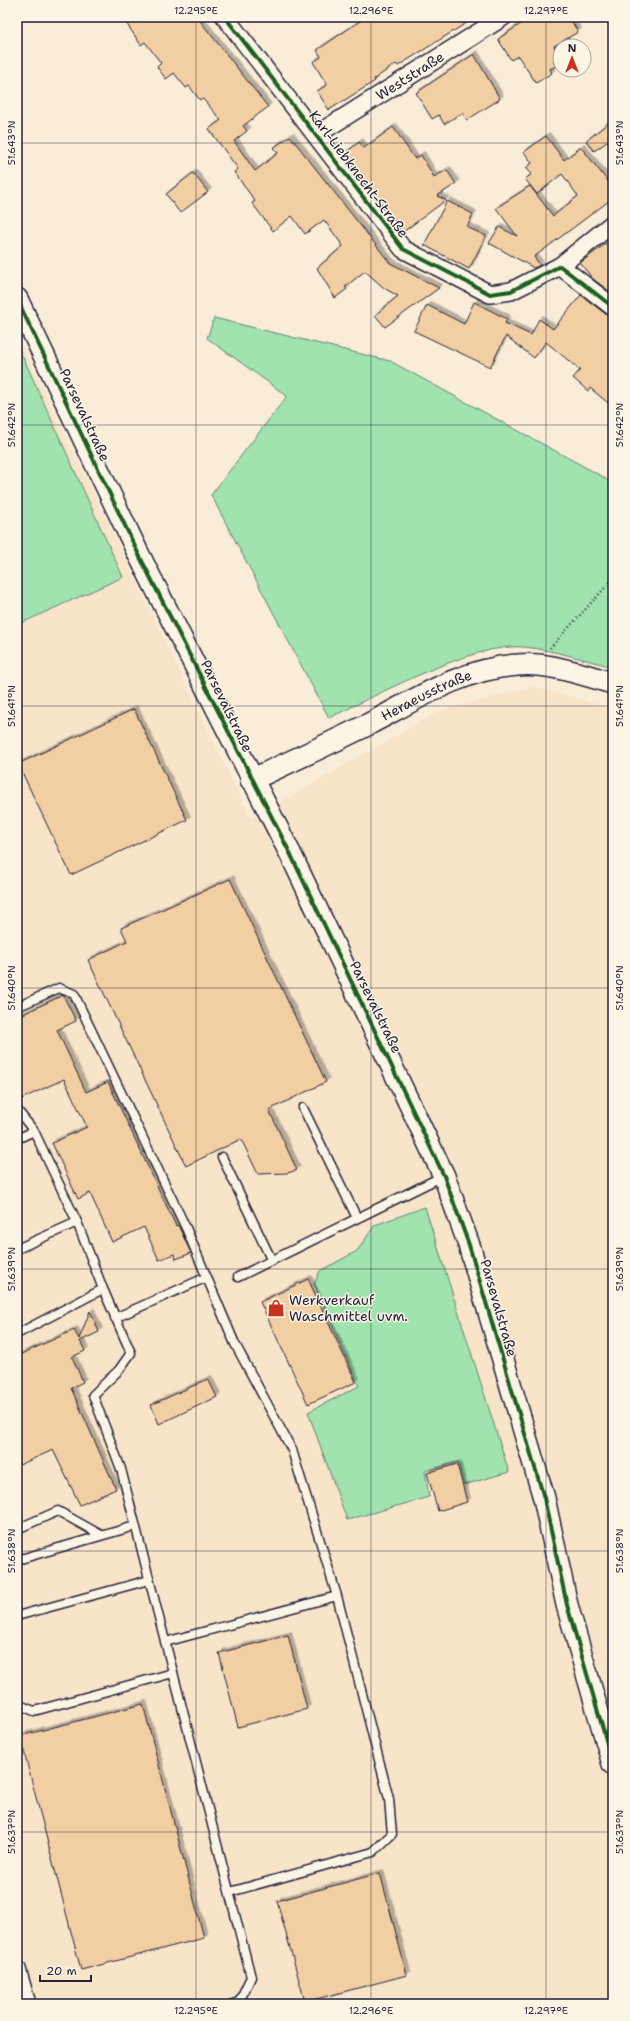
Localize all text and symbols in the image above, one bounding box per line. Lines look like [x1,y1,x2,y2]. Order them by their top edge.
text: 12.295°E [174,4,218,17]
text: 12.296°E [349,4,393,17]
text: 12.297°E [524,4,568,17]
north arrow [552,38,592,78]
text: N [568,41,577,56]
street label: Weststraße [372,47,448,104]
street label: Karl-Liebknecht-Straße [305,107,413,241]
text: 51.643°N [5,121,18,165]
text: 51.643°N [613,121,626,165]
street label: Parsevalstraße [56,366,114,464]
text: 51.642°N [5,403,18,447]
text: 51.642°N [613,403,626,447]
street label: Parsevalstraße [197,657,257,755]
street label: Heraeusstraße [378,666,474,725]
text: 51.641°N [5,685,18,727]
text: 51.641°N [613,685,626,727]
street label: Parsevalstraße [346,958,406,1056]
text: 51.640°N [5,965,18,1011]
text: 51.640°N [613,965,626,1011]
text: 51.639°N [5,1247,18,1291]
text: 51.639°N [613,1247,626,1291]
street label: Parsevalstraße [476,1257,522,1359]
place label: Werkverkauf Waschmittel uvm. [289,1291,408,1325]
shop icon: Werkverkauf Waschmittel uvm. [266,1298,286,1318]
text: 51.638°N [5,1529,18,1573]
text: 51.638°N [613,1529,626,1573]
text: 51.637°N [5,1810,18,1854]
text: 51.637°N [613,1810,626,1854]
scale bar [40,1957,91,1983]
text: 20 m [46,1963,77,1979]
text: 12.295°E [174,2004,218,2017]
text: 12.296°E [349,2004,393,2017]
text: 12.297°E [524,2004,568,2017]

